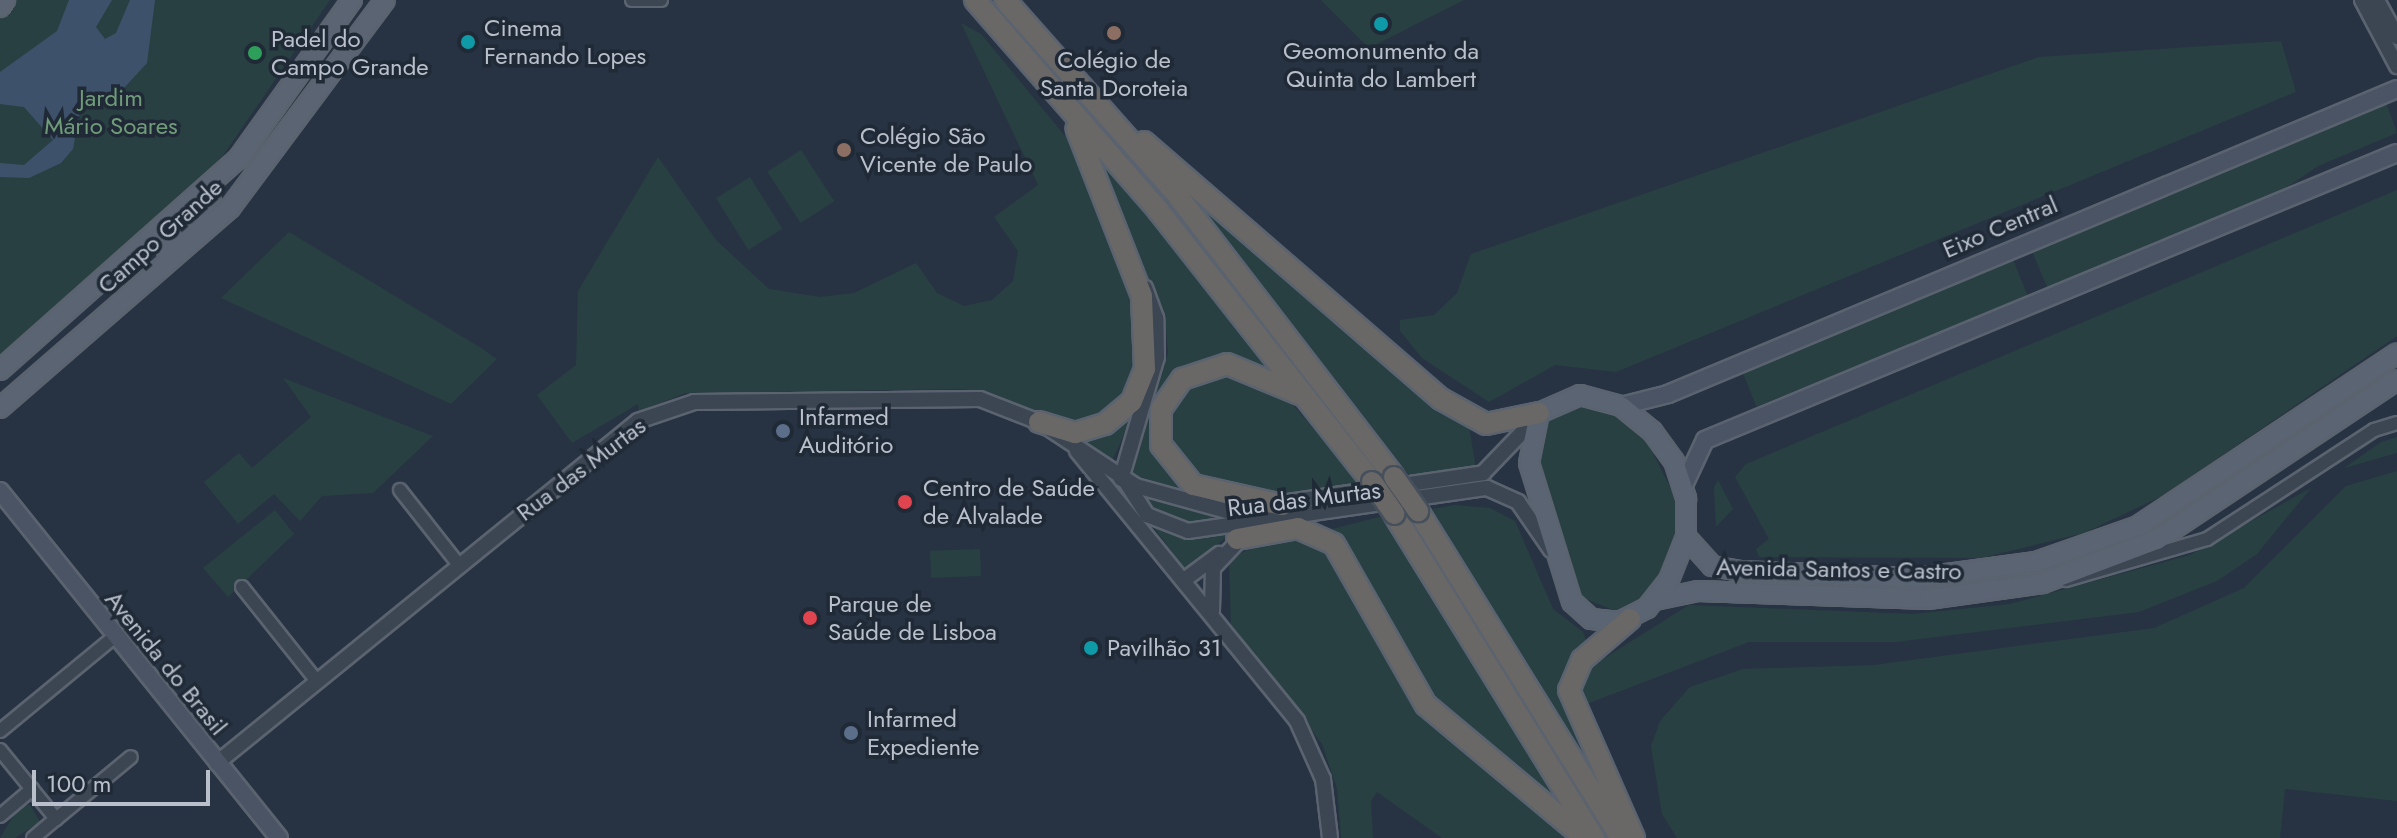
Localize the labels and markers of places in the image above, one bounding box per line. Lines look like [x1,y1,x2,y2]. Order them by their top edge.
place label: Cinema Fernando Lopes [484,14,646,70]
marker: Geomonumento da Quinta do Lambert [1372,15,1390,33]
marker: Colégio de Santa Doroteia [1105,24,1123,42]
place label: Padel do Campo Grande [271,25,429,81]
marker: Cinema Fernando Lopes [459,33,477,51]
place label: Geomonumento da Quinta do Lambert [1283,37,1479,93]
marker: Padel do Campo Grande [246,44,264,62]
place label: Colégio de Santa Doroteia [1040,46,1188,102]
place label: Colégio São Vicente de Paulo [860,122,1032,178]
marker: Colégio São Vicente de Paulo [835,141,853,159]
place label: Infarmed Auditório [799,403,893,459]
marker: Infarmed Auditório [774,422,792,440]
place label: Centro de Saúde de Alvalade [923,474,1095,530]
marker: Centro de Saúde de Alvalade [894,491,916,513]
place label: Parque de Saúde de Lisboa [828,590,997,646]
marker: Parque de Saúde de Lisboa [799,607,821,629]
place label: Pavilhão 31 [1107,634,1222,662]
marker: Pavilhão 31 [1082,639,1100,657]
place label: Infarmed Expediente [867,705,979,761]
marker: Infarmed Expediente [842,724,860,742]

